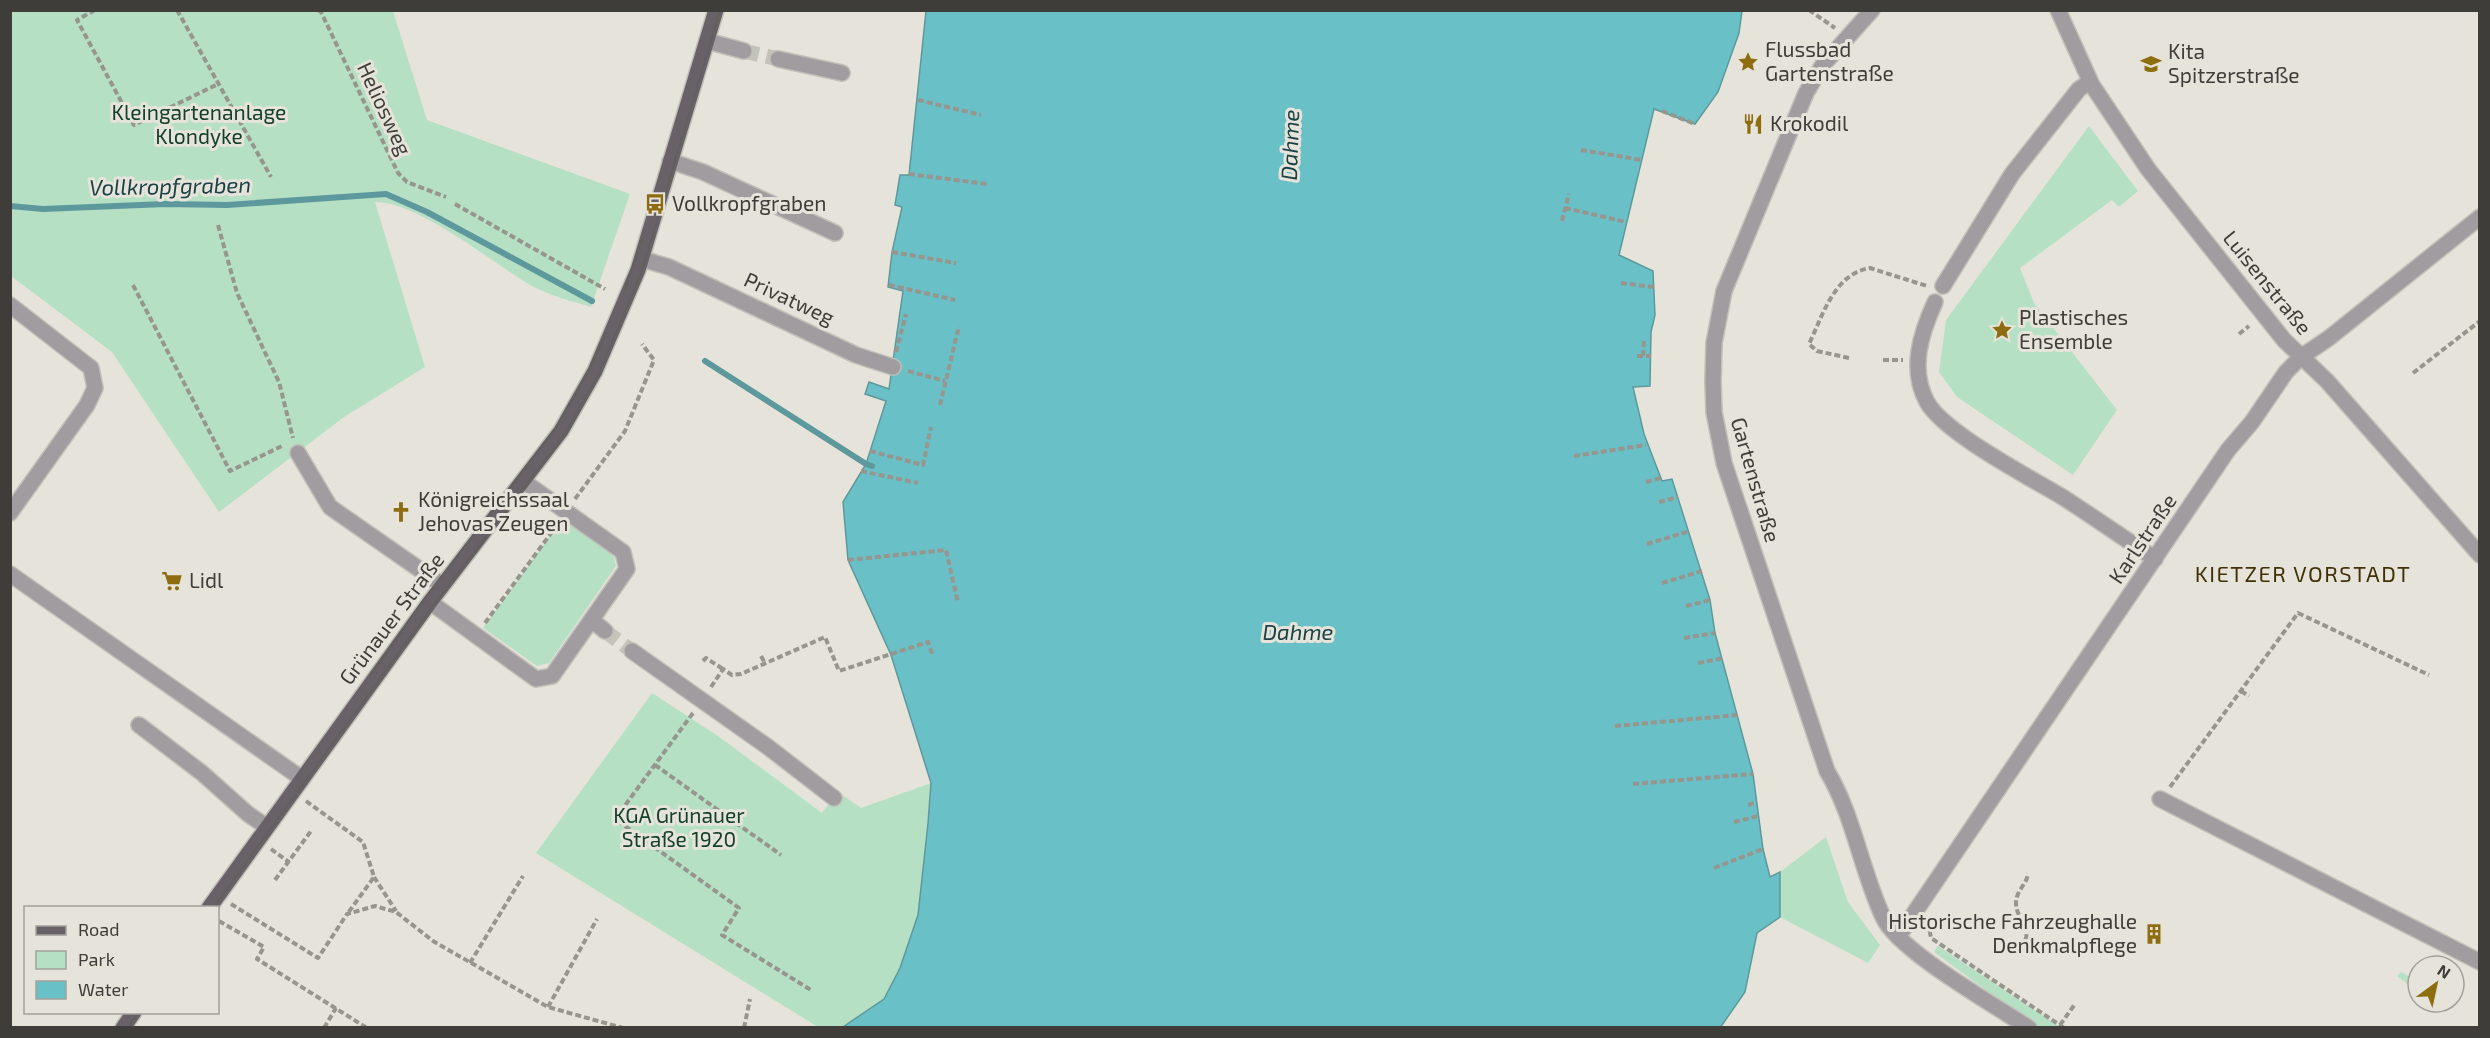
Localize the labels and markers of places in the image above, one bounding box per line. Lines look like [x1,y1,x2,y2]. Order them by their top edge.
place label: Flussbad Gartenstraße [1765,36,1894,85]
place label: Kita Spitzerstraße [2168,38,2300,87]
place icon: Flussbad Gartenstraße [1736,50,1760,74]
school or university icon: Kita Spitzerstraße [2139,52,2163,76]
place label: Krokodil [1770,110,1849,135]
restaurant icon: Krokodil [1741,112,1765,136]
place label: Vollkropfgraben [672,190,826,215]
bus stop icon: Vollkropfgraben [643,192,667,216]
place label: Plastisches Ensemble [2019,304,2128,353]
place icon: Plastisches Ensemble [1990,318,2014,342]
place label: Königreichssaal Jehovas Zeugen [418,486,570,535]
church icon: Königreichssaal Jehovas Zeugen [389,500,413,524]
place label: Lidl [189,567,224,592]
supermarket icon: Lidl [160,569,184,593]
place label: Historische Fahrzeughalle Denkmalpflege [1888,908,2137,957]
building icon: Historische Fahrzeughalle Denkmalpflege [2142,922,2166,946]

